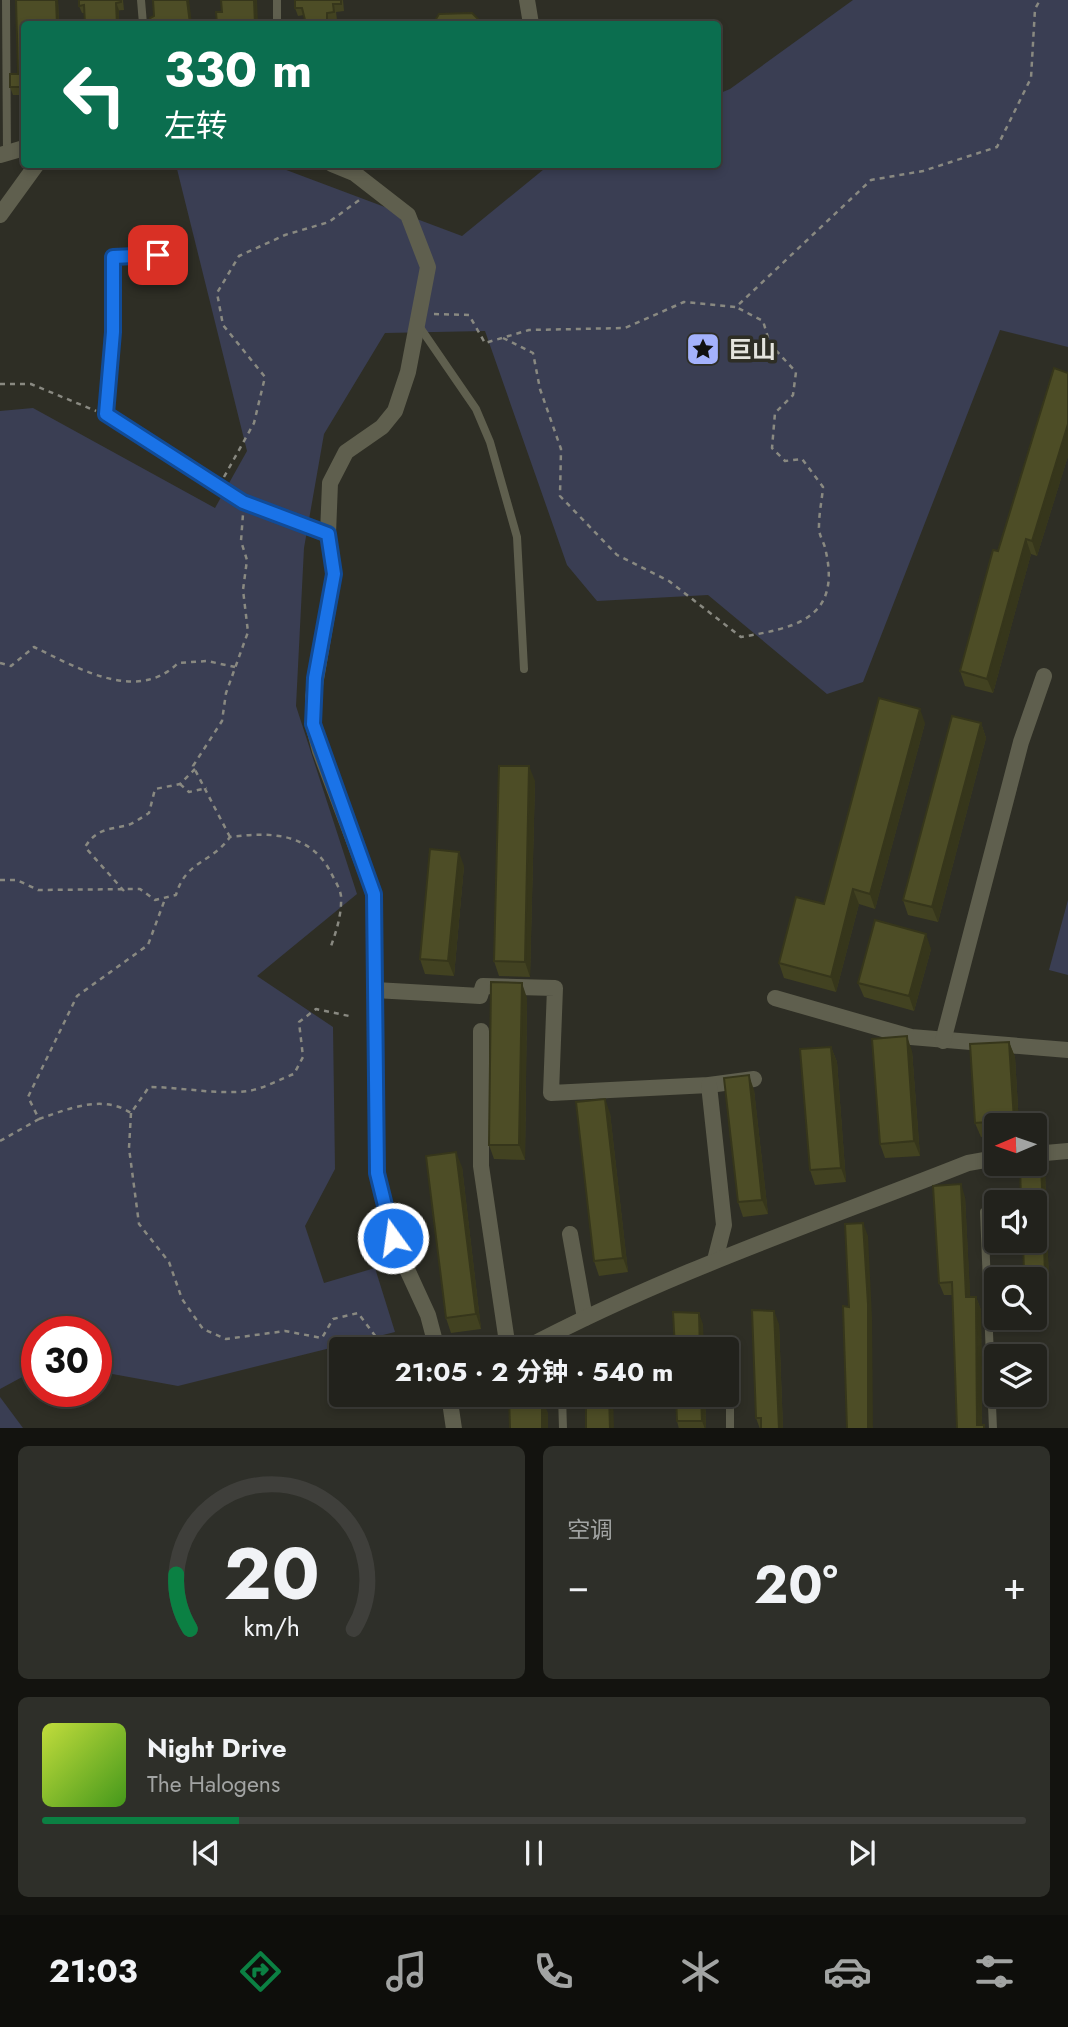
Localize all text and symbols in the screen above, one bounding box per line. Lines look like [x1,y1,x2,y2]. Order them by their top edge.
text: 330 m [164,35,312,105]
icon: left [49,49,140,140]
text: 左转 [164,103,228,149]
pin [128,225,188,285]
icon: arrive [139,236,177,274]
place icon: 巨山 [684,330,722,368]
place label: 巨山 [728,332,776,367]
north arrow [984,1113,1046,1176]
map controls [984,1113,1047,1407]
button: sound [984,1190,1047,1253]
position arrow [356,1201,430,1275]
button: search [984,1267,1047,1330]
speed limit sign: 30 [21,1316,112,1407]
button: layers [984,1344,1047,1407]
text: 21:05 · 2 分钟 · 540 m [395,1353,673,1391]
text: 空调 [567,1513,613,1547]
text: 20 [224,1521,319,1626]
text: 20° [754,1547,838,1623]
text: − [567,1558,589,1613]
text: + [1003,1558,1026,1613]
text: km/h [243,1608,300,1644]
text: Night Drive [147,1729,287,1767]
text: The Halogens [147,1767,280,1801]
icon: previous [187,1834,225,1872]
icon: pause [515,1834,553,1872]
icon: next [843,1834,881,1872]
icon: directions [236,1947,285,1996]
icon: music [382,1947,431,1996]
icon: phone [529,1947,578,1996]
icon: climate [676,1947,725,1996]
icon: car [823,1947,872,1996]
icon: filters [970,1947,1019,1996]
text: 21:03 [49,1948,138,1994]

